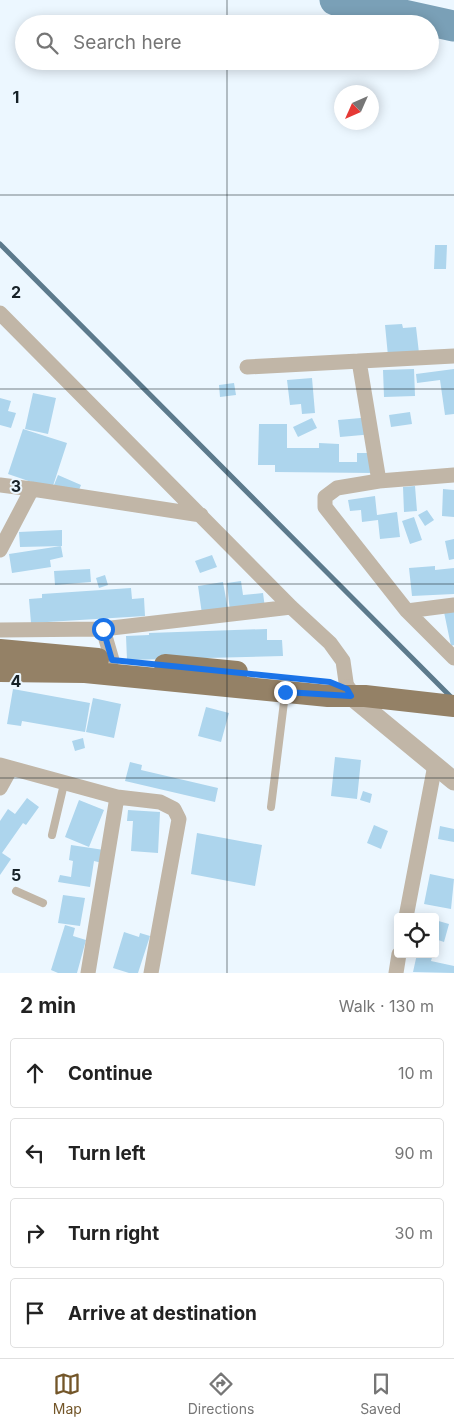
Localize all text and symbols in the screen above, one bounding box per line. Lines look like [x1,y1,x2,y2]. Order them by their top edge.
search box [15,15,439,70]
icon: search [33,29,61,57]
text: Search here [73,31,182,54]
north arrow [334,85,379,130]
text: 1 [13,87,19,107]
text: 2 [11,282,21,302]
text: 3 [11,476,21,496]
route start [92,618,115,641]
text: 4 [11,671,22,691]
route end [274,681,297,704]
text: 5 [11,865,21,885]
map controls [394,913,439,958]
button: locate [394,913,439,958]
text: 2 min [20,993,76,1018]
text: Walk · 130 m [339,996,434,1016]
icon: ahead [21,1059,49,1087]
text: Continue [68,1062,153,1085]
text: 10 m [398,1063,433,1083]
icon: left [21,1139,49,1167]
text: Turn left [68,1142,146,1165]
text: 90 m [394,1143,433,1163]
icon: right [21,1219,49,1247]
text: Turn right [68,1222,159,1245]
text: 30 m [395,1223,433,1243]
icon: arrive [21,1299,49,1327]
text: Arrive at destination [68,1302,257,1325]
tab: Map [53,1370,82,1417]
tab: Directions [188,1370,254,1417]
tab: Saved [360,1370,401,1417]

